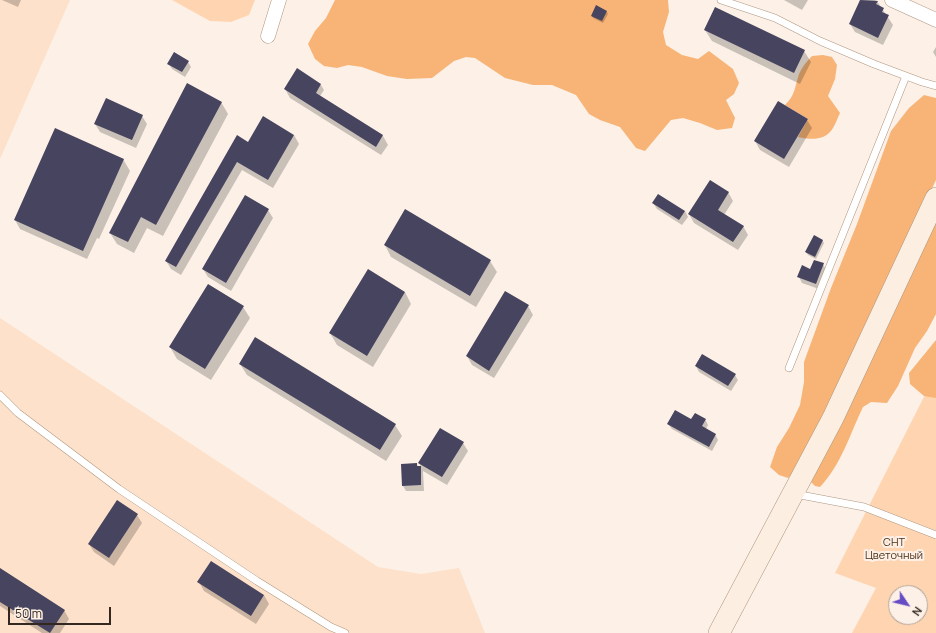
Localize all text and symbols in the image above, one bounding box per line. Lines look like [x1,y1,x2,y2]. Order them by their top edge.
park label: СНТ Цветочный [865,536,923,562]
north arrow [888,585,928,625]
scale bar [10,599,113,625]
text: N [909,604,926,619]
text: 50 m [15,605,42,622]

